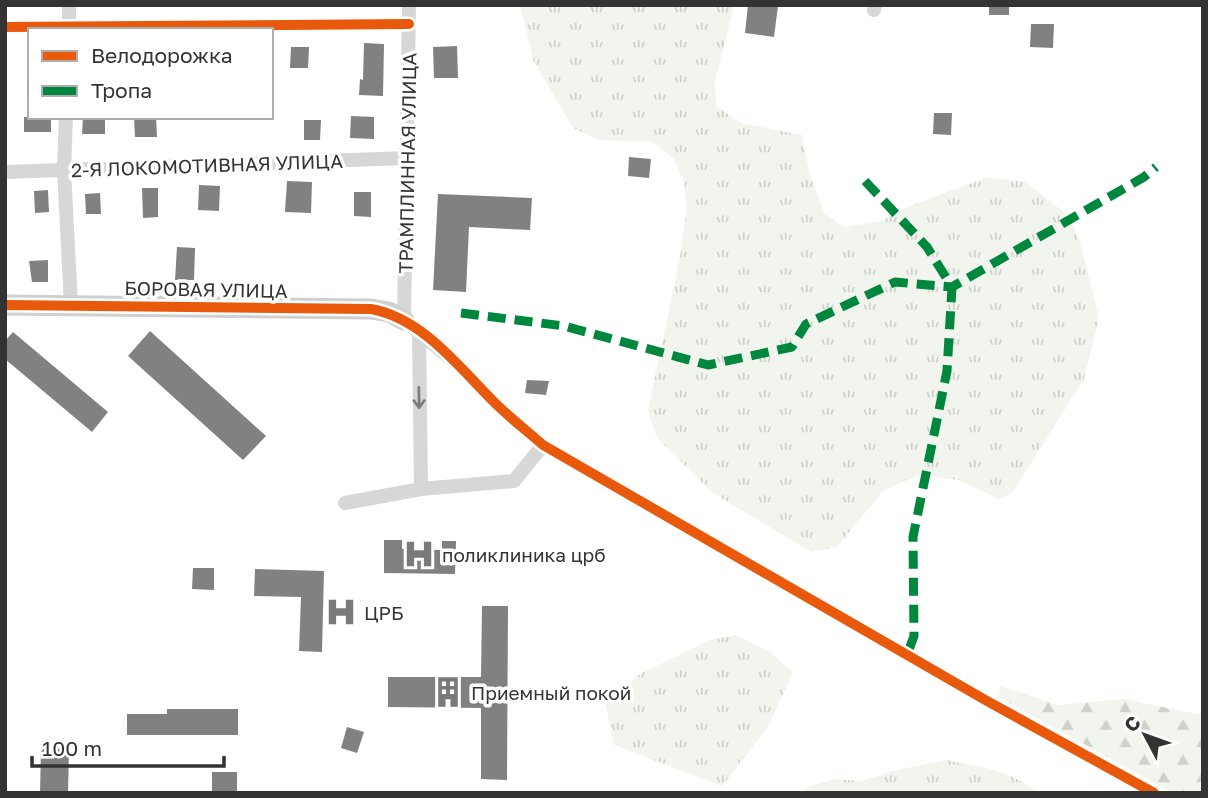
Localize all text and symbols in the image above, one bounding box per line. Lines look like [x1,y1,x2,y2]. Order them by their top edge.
legend [28,28,273,119]
text: Велодорожка [91,42,233,68]
street label: ТРАМПЛИННАЯ УЛИЦА [394,52,420,274]
text: Тропа [91,77,152,103]
street label: 2-Я ЛОКОМОТИВНАЯ УЛИЦА [71,149,344,181]
street label: БОРОВАЯ УЛИЦА [124,276,288,302]
one-way arrow [413,386,426,409]
hospital icon: поликлиника црб [402,537,436,571]
place label: поликлиника црб [442,543,606,566]
hospital icon: ЦРБ [324,595,358,629]
place label: ЦРБ [364,601,404,624]
building icon: Приемный покой [431,675,465,709]
place label: Приемный покой [471,681,631,704]
north arrow [1110,700,1180,770]
text: С [1119,711,1145,736]
scale bar [32,724,224,768]
text: 100 m [42,735,102,761]

